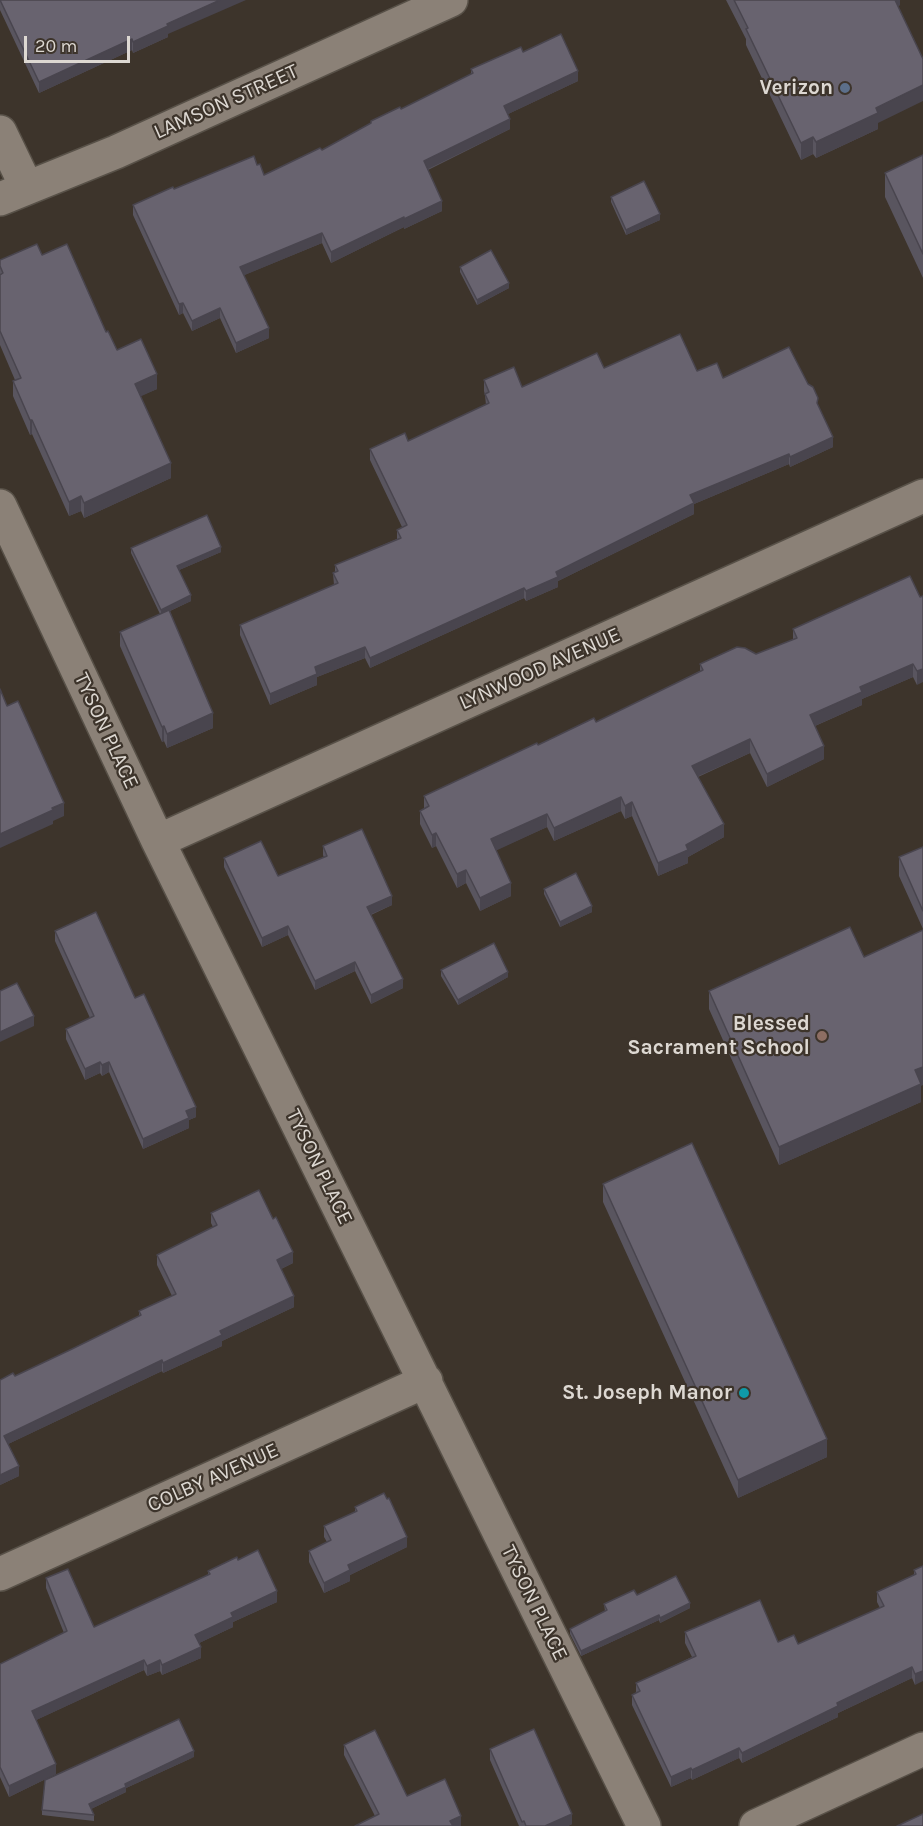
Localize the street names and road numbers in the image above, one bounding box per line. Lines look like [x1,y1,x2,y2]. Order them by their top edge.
street label: LAMSON STREET [150,59,302,145]
street label: LYNWOOD AVENUE [455,622,625,716]
street label: TYSON PLACE [68,669,144,793]
street label: TYSON PLACE [280,1105,358,1229]
street label: COLBY AVENUE [144,1438,282,1518]
street label: TYSON PLACE [495,1541,573,1665]

